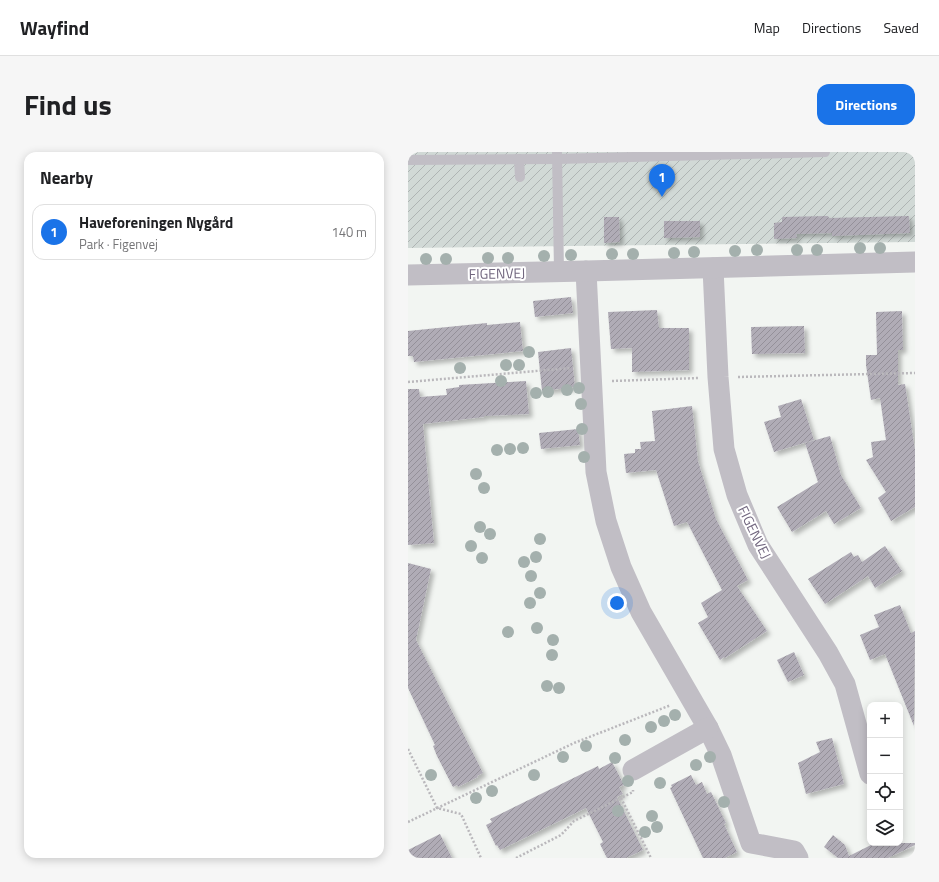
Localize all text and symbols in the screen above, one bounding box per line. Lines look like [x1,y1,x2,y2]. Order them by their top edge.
text: Wayfind [20,13,89,42]
text: Map [754,17,780,38]
text: Directions [802,17,861,38]
text: Saved [883,17,919,38]
text: Find us [24,83,112,126]
button: Directions [817,84,915,125]
pin: 1 [649,164,675,197]
text: Nearby [40,165,93,191]
text: Haveforeningen Nygård [79,211,233,234]
text: 1 [50,222,58,242]
text: 140 m [331,222,367,242]
text: Park · Figenvej [79,234,158,254]
street label: FIGENVEJ [469,262,525,284]
street label: FIGENVEJ [733,502,777,562]
your location [607,593,627,613]
map controls [867,702,903,846]
button: + [867,702,903,738]
button: − [867,738,903,774]
button: locate [867,774,903,810]
button: layers [867,810,903,846]

